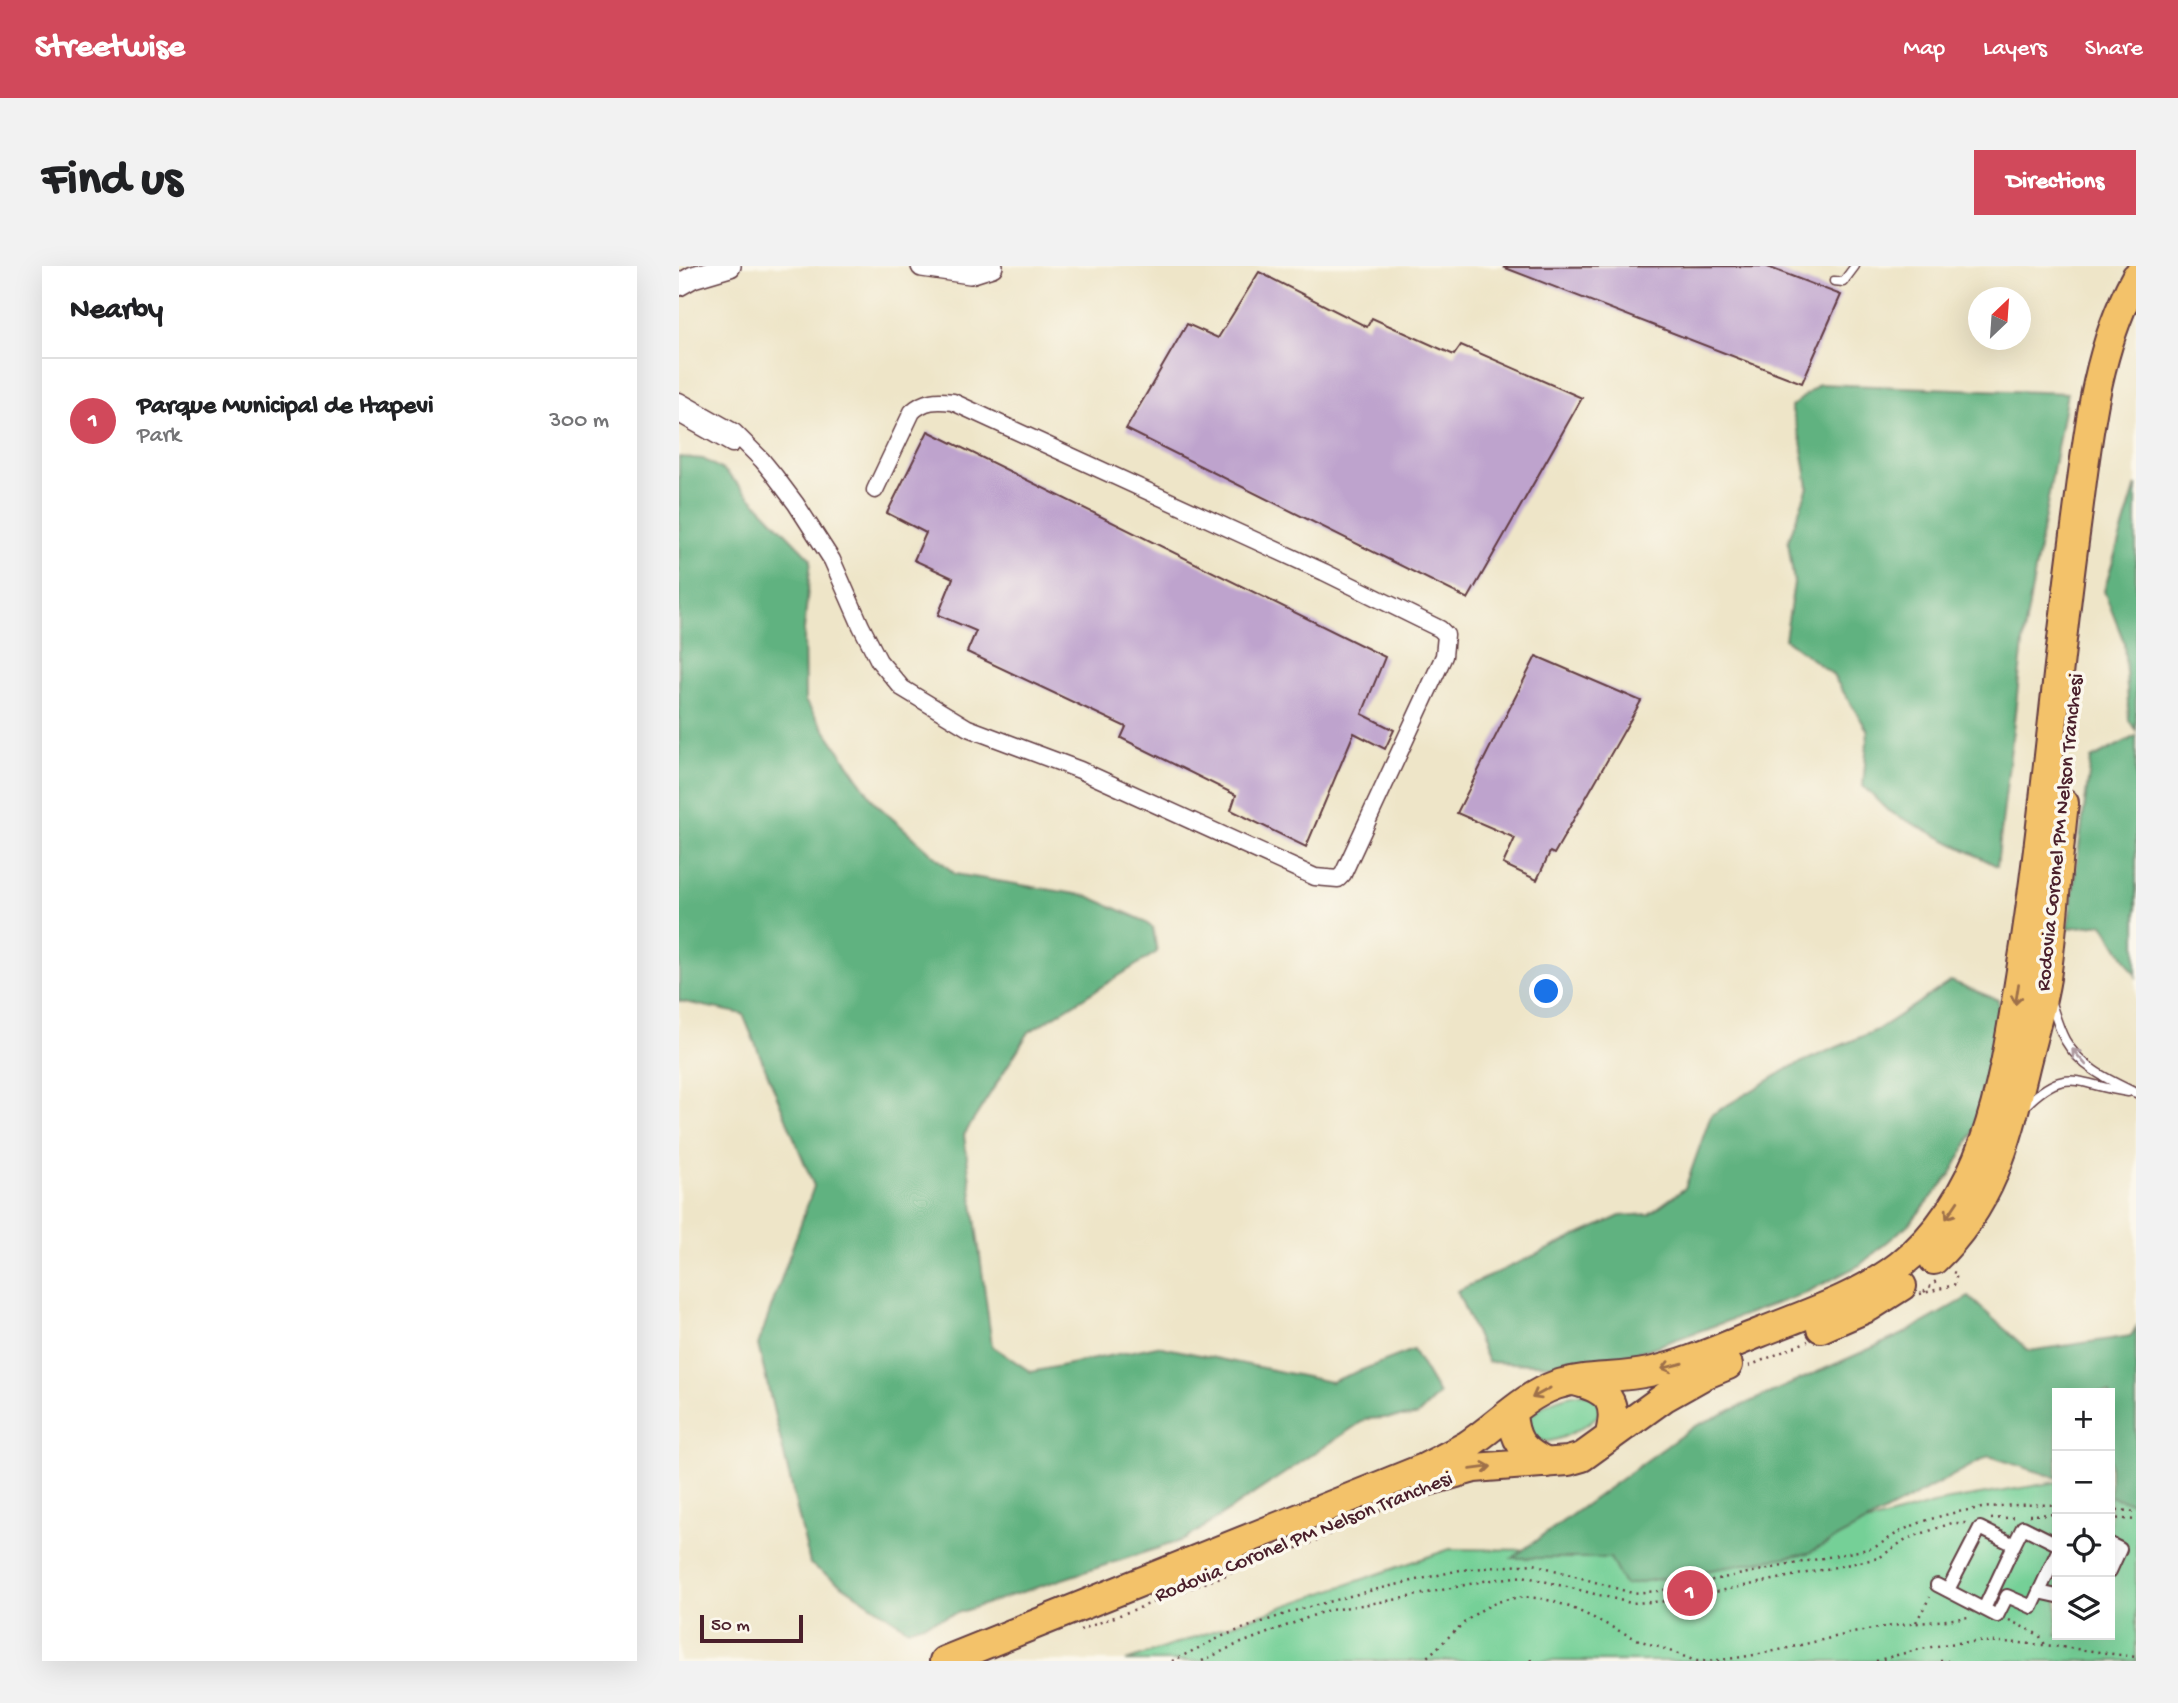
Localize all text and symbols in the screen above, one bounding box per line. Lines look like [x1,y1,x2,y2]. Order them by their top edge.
text: Streetwise [35,30,185,68]
text: Map [1903,35,1945,64]
text: Layers [1983,35,2047,64]
text: Share [2085,35,2143,64]
button: Directions [1974,150,2136,215]
text: Find us [42,153,182,211]
north arrow [1968,287,2031,350]
text: Nearby [70,294,163,329]
text: Parque Municipal de Itapevi [137,392,434,423]
text: 1 [88,408,98,435]
text: 300 m [549,408,609,435]
text: Park [137,423,181,450]
street label: Rodovia Coronel PM Nelson Tranchesi [2032,672,2091,992]
your location [1529,974,1563,1008]
one-way arrow [2010,982,2023,1005]
one-way arrow [2071,1048,2087,1066]
one-way arrow [1944,1200,1959,1219]
one-way arrow [1662,1360,1684,1373]
one-way arrow [1531,1386,1551,1400]
map controls [2052,1388,2115,1640]
button: + [2052,1388,2115,1451]
button: − [2052,1451,2115,1514]
one-way arrow [1469,1461,1491,1474]
street label: Rodovia Coronel PM Nelson Tranchesi [1152,1467,1457,1610]
button: locate [2052,1514,2115,1577]
pin: 1 [1667,1567,1713,1619]
button: layers [2052,1577,2115,1640]
scale bar [700,1612,803,1644]
text: 50 m [711,1615,750,1638]

